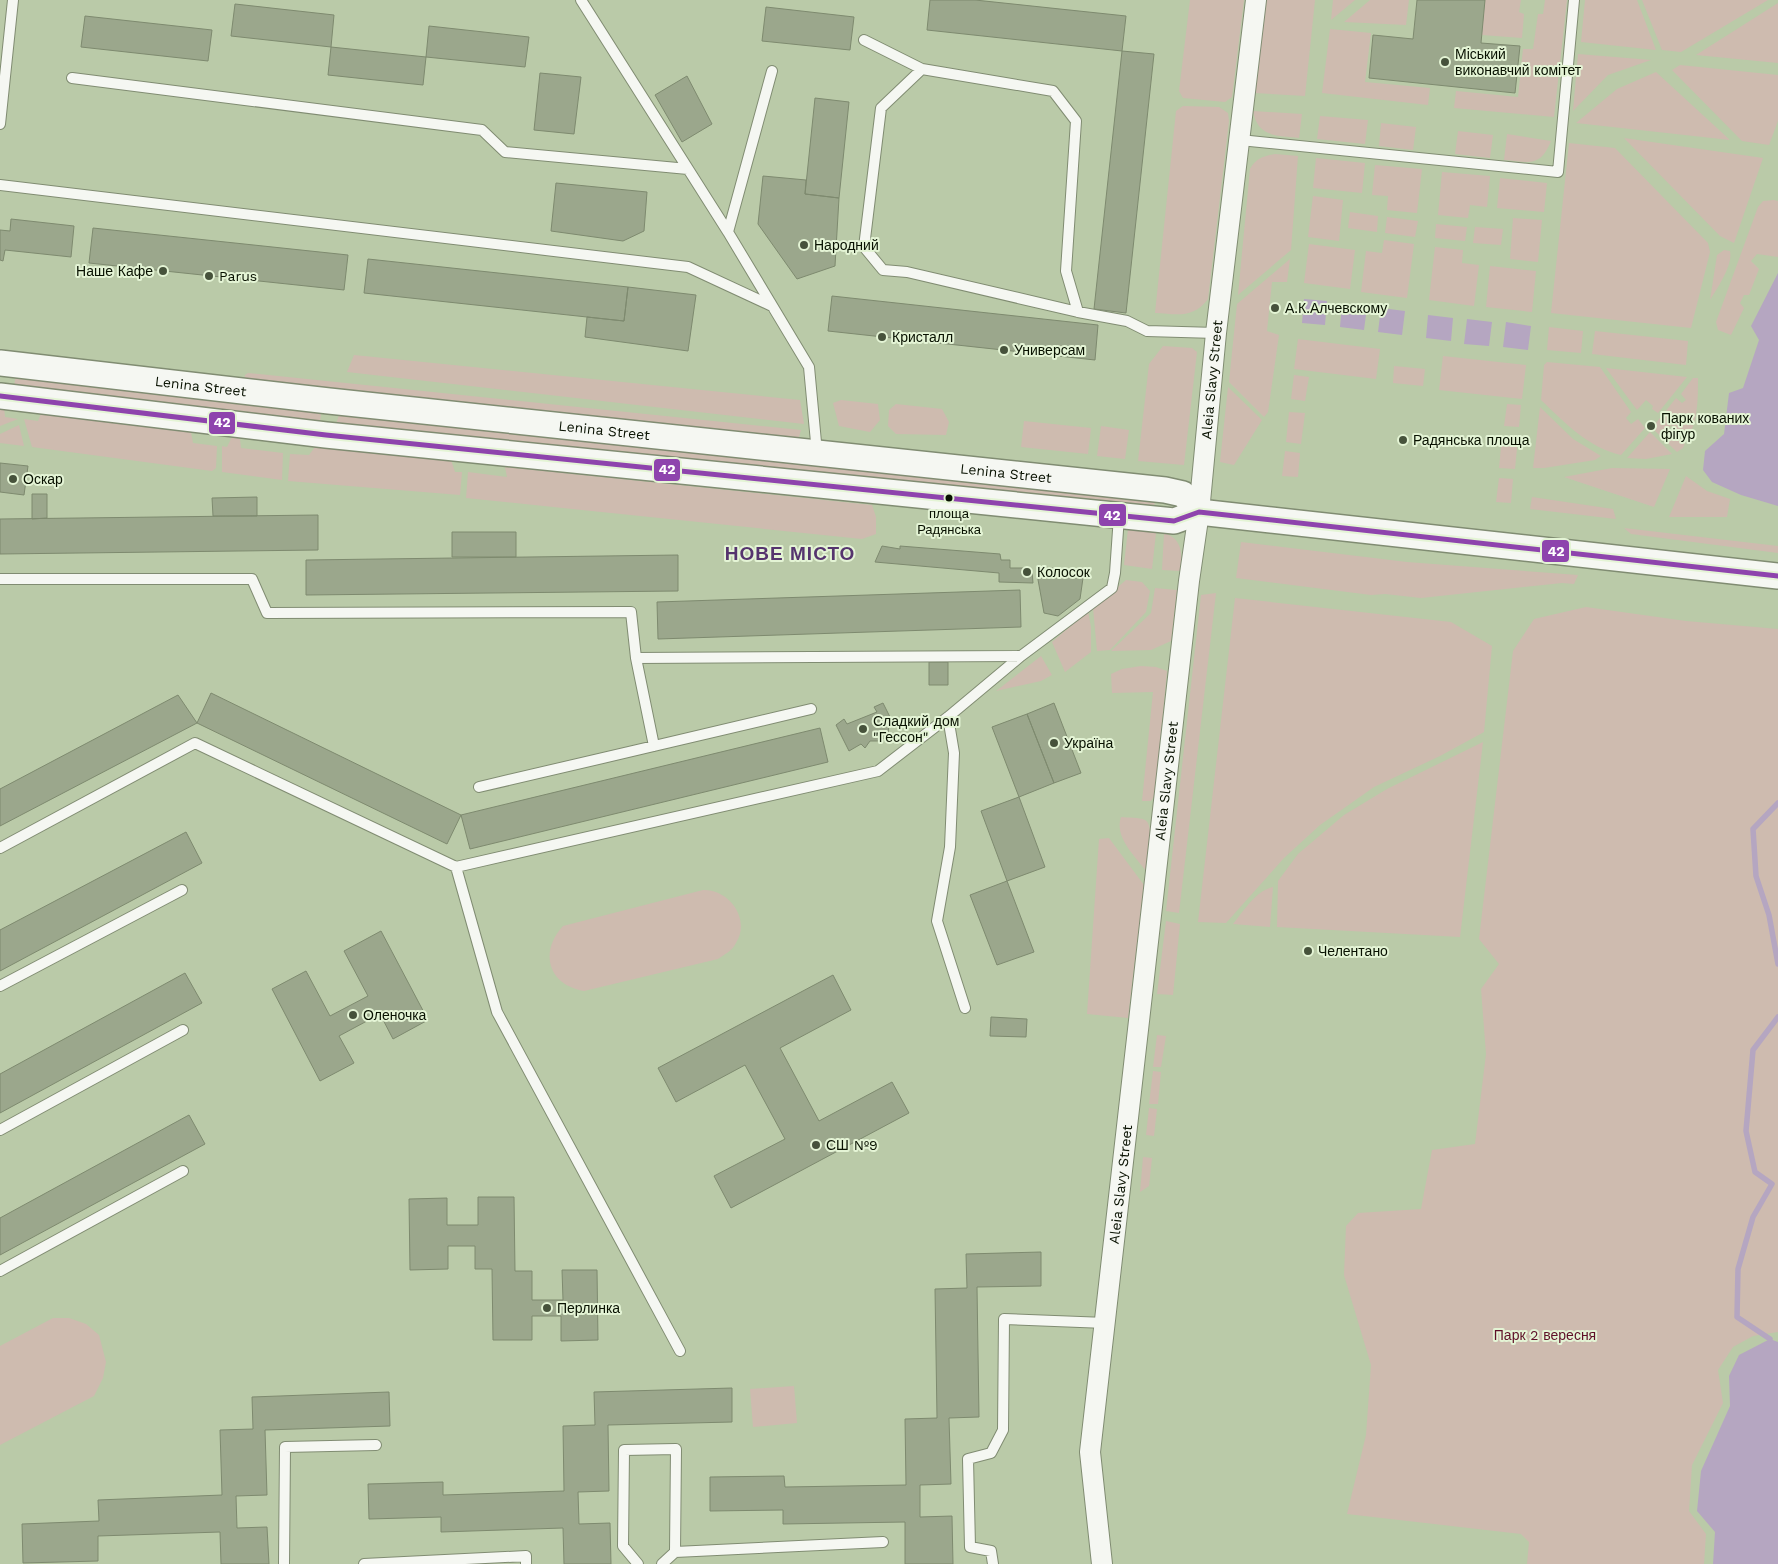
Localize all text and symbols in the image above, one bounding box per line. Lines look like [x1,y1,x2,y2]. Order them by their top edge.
place label: Міський виконавчий комітет [1455,46,1582,78]
marker: Міський виконавчий комітет [1439,56,1451,68]
place label: Народний [814,237,879,253]
marker: Народний [798,239,810,251]
place label: Наше Кафе [76,263,153,279]
marker: Наше Кафе [157,265,169,277]
place label: Parus [219,268,257,284]
marker: Parus [203,270,215,282]
place label: А.К.Алчевскому [1285,300,1387,316]
marker: А.К.Алчевскому [1269,302,1281,314]
street label: Aleia Slavy Street [1198,319,1226,440]
place label: Кристалл [892,329,953,345]
marker: Кристалл [876,331,888,343]
place label: Универсам [1014,342,1085,358]
marker: Универсам [998,344,1010,356]
street label: Lenina Street [154,373,247,399]
place label: Парк кованих фігур [1661,410,1749,442]
line badge: 42 [208,411,236,435]
text: 42 [213,414,231,430]
street label: Lenina Street [558,417,651,443]
marker: Парк кованих фігур [1645,420,1657,432]
place label: Радянська площа [1413,432,1530,448]
marker: Радянська площа [1397,434,1409,446]
line badge: 42 [653,458,681,482]
street label: Lenina Street [959,460,1053,486]
text: 42 [658,461,676,477]
place label: Оскар [23,471,63,487]
marker: Оскар [7,473,19,485]
marker: площа Радянська [944,493,954,503]
line badge: 42 [1098,503,1127,527]
place label: площа Радянська [917,506,982,537]
text: 42 [1103,507,1121,523]
line badge: 42 [1541,539,1570,563]
district label: НОВЕ МІСТО [725,542,855,565]
text: 42 [1547,543,1565,559]
place label: Колосок [1037,564,1091,580]
marker: Колосок [1021,566,1033,578]
place label: Сладкий дом "Гессон" [873,713,959,745]
street label: Aleia Slavy Street [1152,720,1181,841]
marker: Сладкий дом "Гессон" [857,723,869,735]
place label: Україна [1064,735,1114,751]
marker: Україна [1048,737,1060,749]
place label: Челентано [1318,943,1388,959]
marker: Челентано [1302,945,1314,957]
place label: Оленочка [363,1007,427,1023]
marker: Оленочка [347,1009,359,1021]
street label: Aleia Slavy Street [1106,1124,1135,1245]
place label: СШ №9 [826,1137,878,1153]
marker: СШ №9 [810,1139,822,1151]
place label: Перлинка [557,1300,620,1316]
marker: Перлинка [541,1302,553,1314]
park label: Парк 2 вересня [1494,1327,1596,1343]

